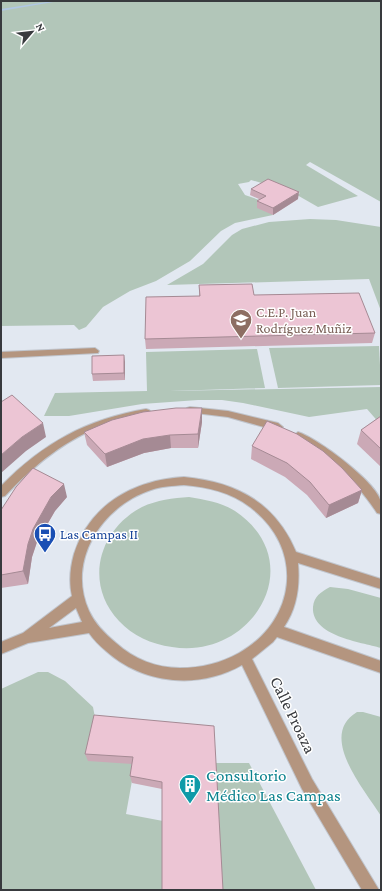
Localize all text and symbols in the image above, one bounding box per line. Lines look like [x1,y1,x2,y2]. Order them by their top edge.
north arrow [12,12,52,52]
text: N [34,21,48,34]
place label: C.E.P. Juan Rodríguez Muñiz [256,304,352,336]
school or university icon: C.E.P. Juan Rodríguez Muñiz [228,307,254,340]
bus stop icon: Las Campas II [32,521,58,554]
place label: Las Campas II [60,526,138,542]
street label: Calle Proaza [266,674,320,757]
place label: Consultorio Médico Las Campas [206,766,341,805]
building icon: Consultorio Médico Las Campas [177,772,203,805]

